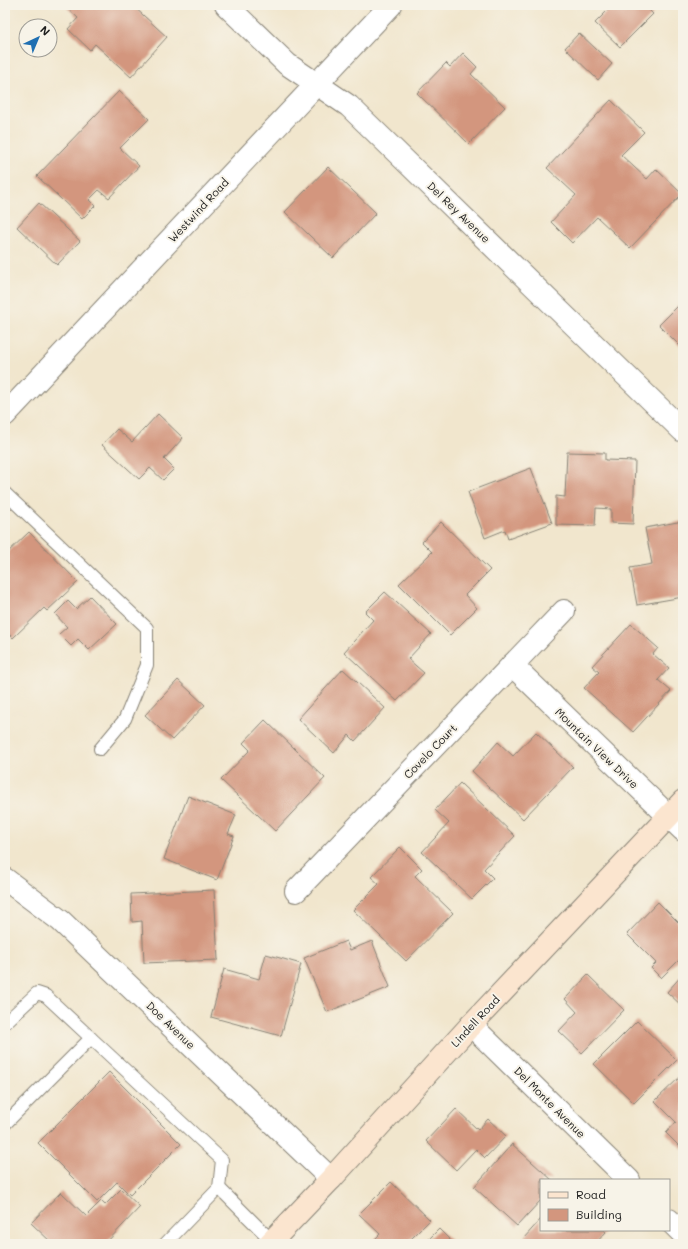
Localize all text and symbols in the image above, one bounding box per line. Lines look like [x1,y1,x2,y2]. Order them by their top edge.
north arrow [18,18,58,58]
text: N [37,22,54,39]
street label: Westwind Road [164,175,232,245]
street label: Del Rey Avenue [424,178,494,246]
street label: Mountain View Drive [552,704,642,792]
street label: Covelo Court [400,720,460,782]
street label: Lindell Road [447,992,503,1050]
street label: Doe Avenue [143,998,199,1052]
street label: Del Monte Avenue [511,1063,589,1141]
legend [540,1179,670,1231]
text: Road [576,1186,606,1202]
text: Building [576,1206,622,1222]

